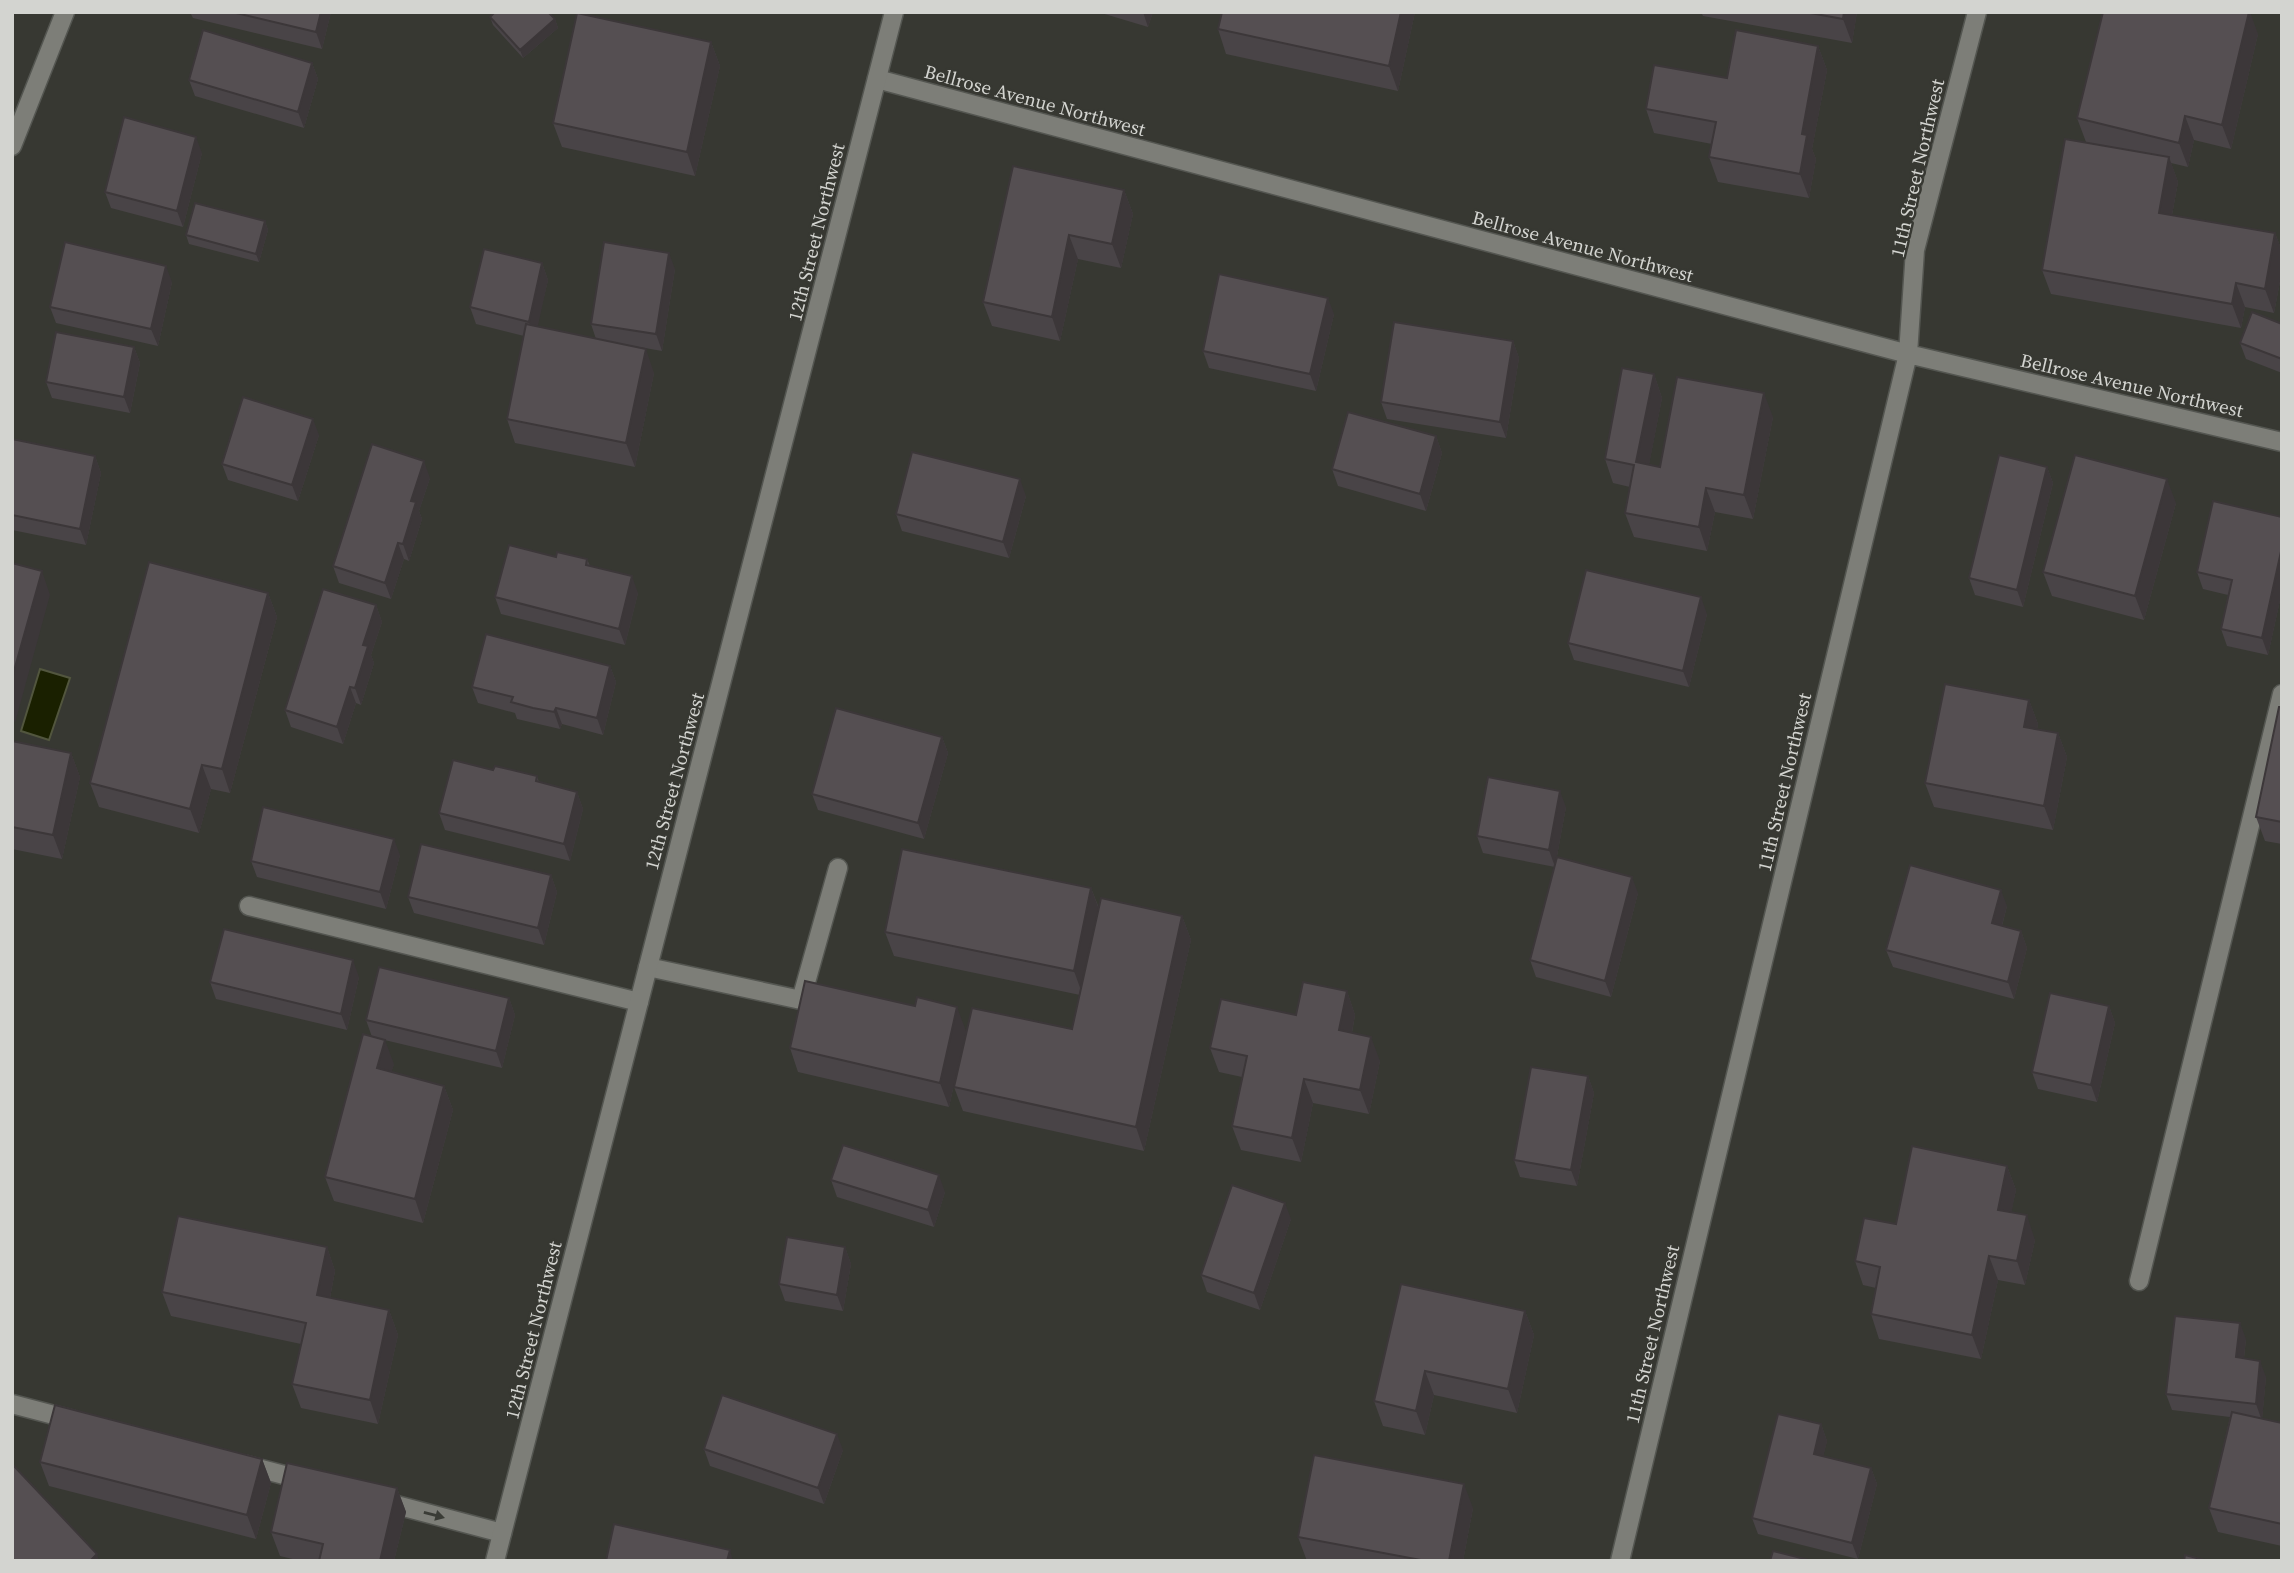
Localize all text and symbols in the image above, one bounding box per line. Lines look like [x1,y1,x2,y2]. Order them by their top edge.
street label: Bellrose Avenue Northwest [921,58,1149,142]
street label: 11th Street Northwest [1884,75,1950,260]
street label: 12th Street Northwest [781,140,851,324]
street label: Bellrose Avenue Northwest [1469,204,1697,288]
street label: Bellrose Avenue Northwest [2018,347,2247,424]
street label: 12th Street Northwest [638,689,710,872]
street label: 11th Street Northwest [1751,689,1817,874]
street label: 12th Street Northwest [498,1238,568,1422]
street label: 11th Street Northwest [1619,1241,1685,1426]
one-way arrow [423,1510,445,1521]

